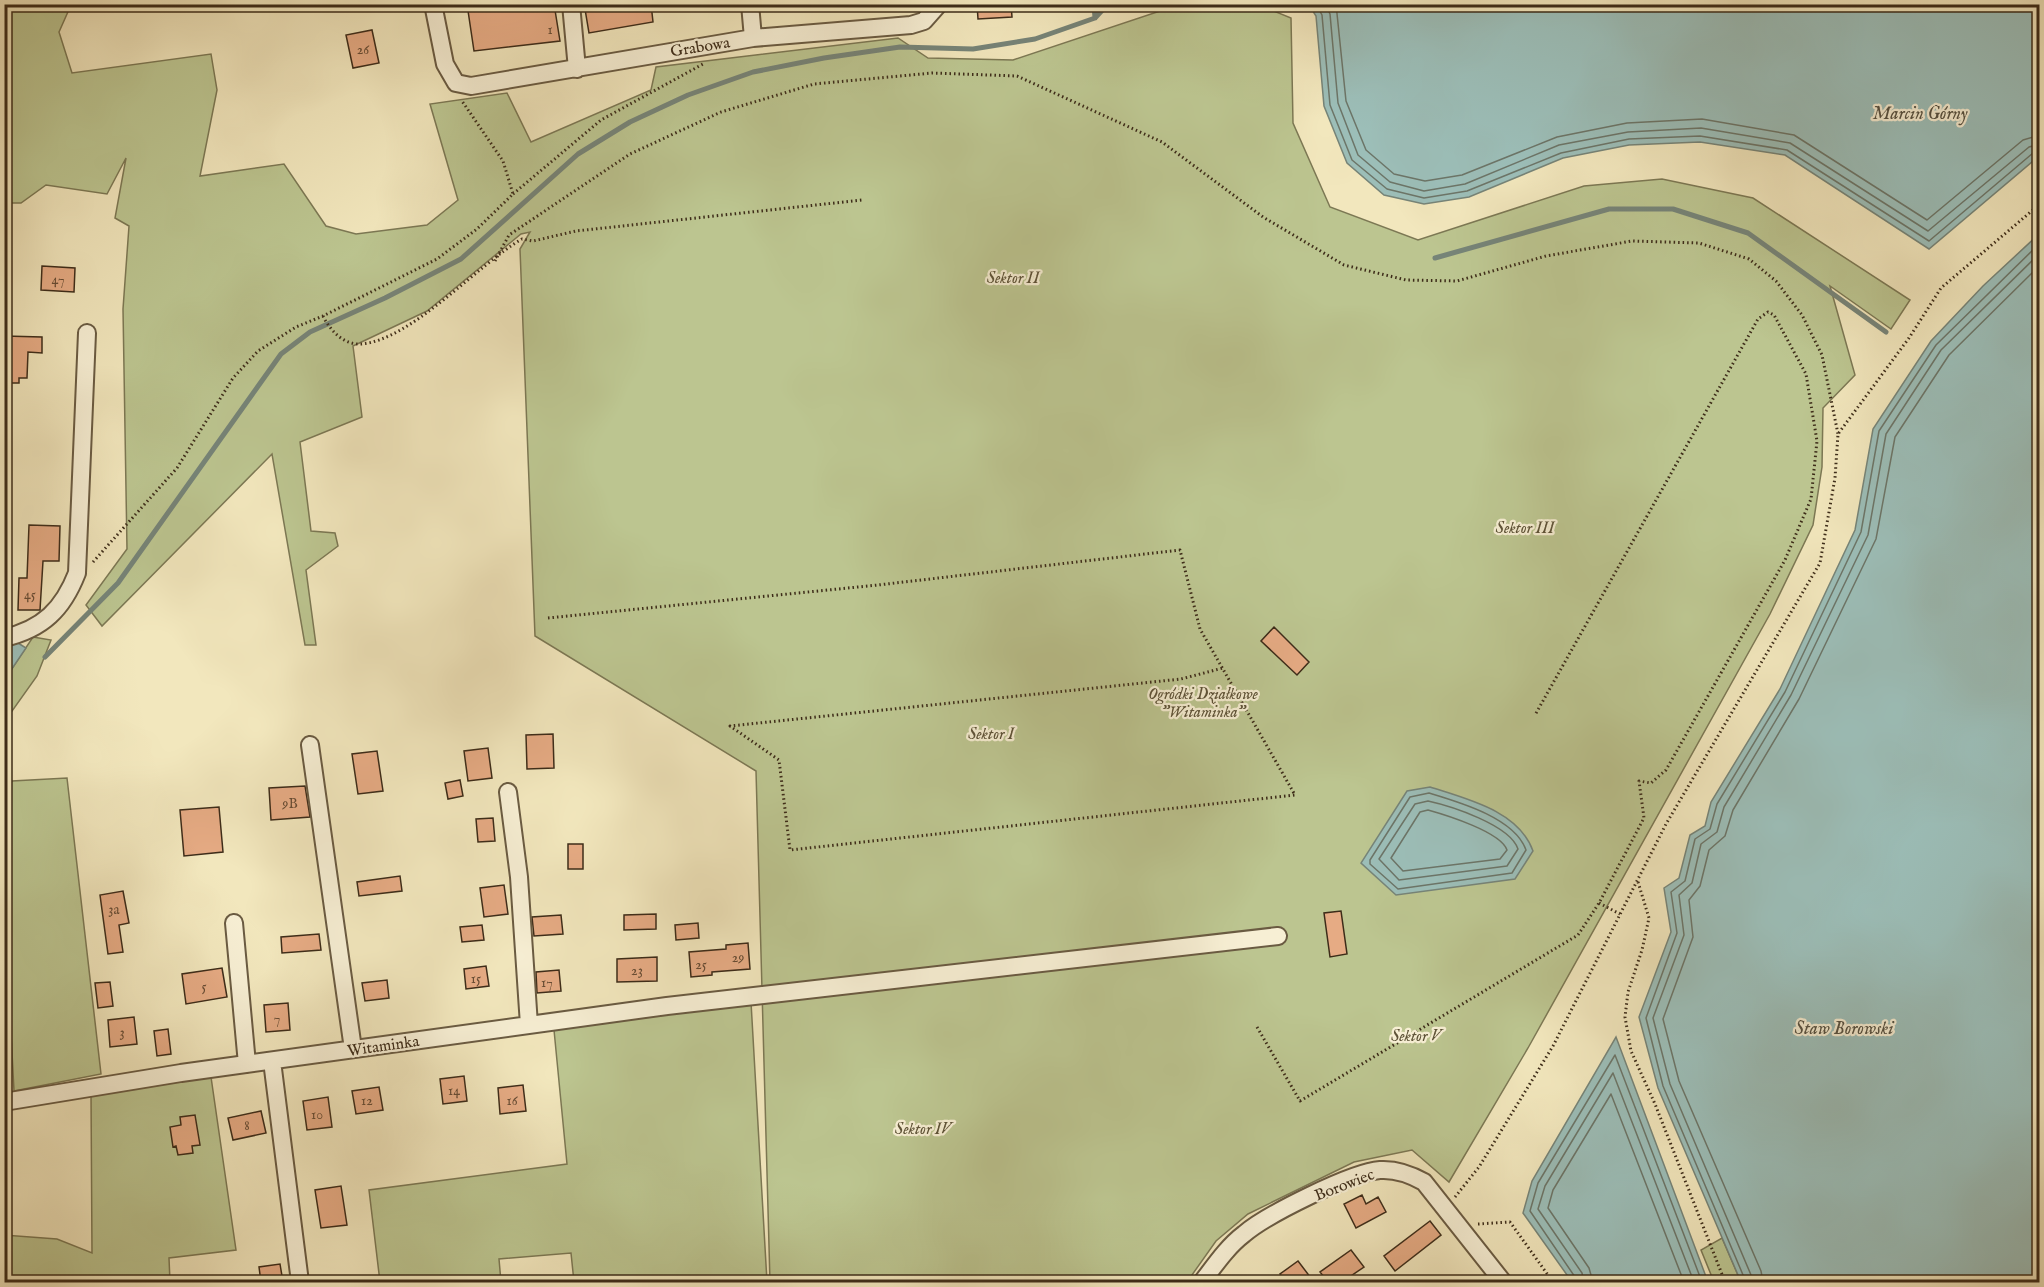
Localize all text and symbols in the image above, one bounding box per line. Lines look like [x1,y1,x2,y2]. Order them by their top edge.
house number: 1 [547,21,553,39]
street label: Grabowa [669,33,732,63]
house number: 26 [357,41,370,59]
water label: Marcin Górny [1872,103,1968,126]
park label: Sektor II [987,269,1041,289]
house number: 47 [52,271,64,289]
park label: Sektor III [1496,519,1556,539]
house number: 45 [24,586,36,604]
park label: Ogródki Działkowe "Witaminka" [1148,685,1259,723]
park label: Sektor I [968,725,1016,745]
house number: 9B [281,795,298,813]
house number: 3a [108,901,121,919]
house number: 29 [732,949,744,967]
house number: 25 [695,956,707,974]
house number: 23 [631,962,643,980]
house number: 15 [471,970,481,988]
house number: 17 [541,974,553,992]
house number: 5 [201,978,207,996]
house number: 7 [274,1010,280,1028]
water label: Staw Borowski [1795,1018,1895,1041]
house number: 3 [119,1024,125,1042]
park label: Sektor V [1391,1027,1445,1047]
street label: Witaminka [346,1032,421,1062]
house number: 14 [448,1082,460,1100]
house number: 12 [361,1092,373,1110]
house number: 16 [506,1092,519,1110]
house number: 10 [311,1106,323,1124]
house number: 8 [244,1117,250,1135]
park label: Sektor IV [895,1120,955,1140]
street label: Borowiec [1312,1165,1378,1206]

